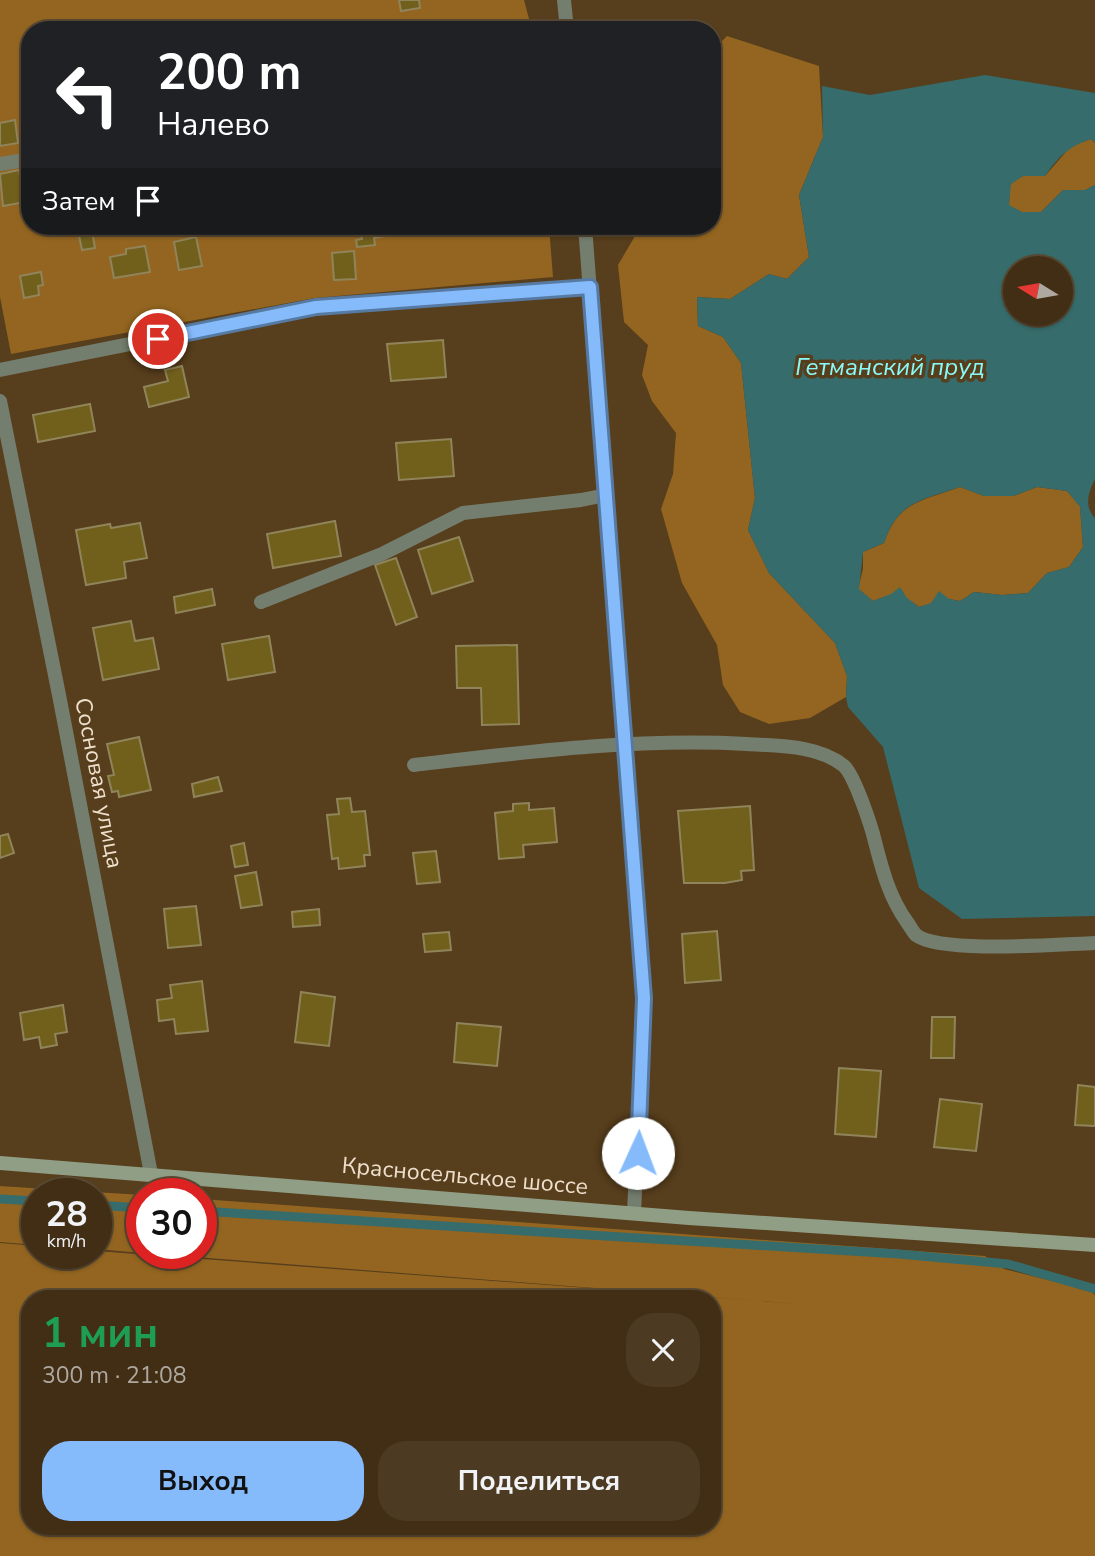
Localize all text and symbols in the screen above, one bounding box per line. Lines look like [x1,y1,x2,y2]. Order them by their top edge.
text: 200 m [157,39,301,106]
icon: left [42,49,133,140]
text: Налево [157,103,270,146]
icon: arrive [129,182,167,220]
text: Затем [42,184,115,219]
north arrow [1003,256,1073,326]
map controls [1003,256,1073,326]
pin [128,309,188,369]
icon: arrive [139,320,177,358]
water label: Гетманский пруд [795,351,985,383]
street label: Сосновая улица [67,695,131,871]
position arrow [601,1116,675,1190]
street label: Красносельское шоссе [341,1150,589,1202]
speed limit sign: 30 [126,1178,217,1269]
text: 28 [45,1191,88,1238]
text: km/h [47,1229,86,1253]
text: 1 мин [42,1305,158,1362]
button: close [626,1313,700,1387]
text: 300 m · 21:08 [42,1360,187,1391]
button: Выход [42,1441,364,1521]
button: Поделиться [378,1441,700,1521]

